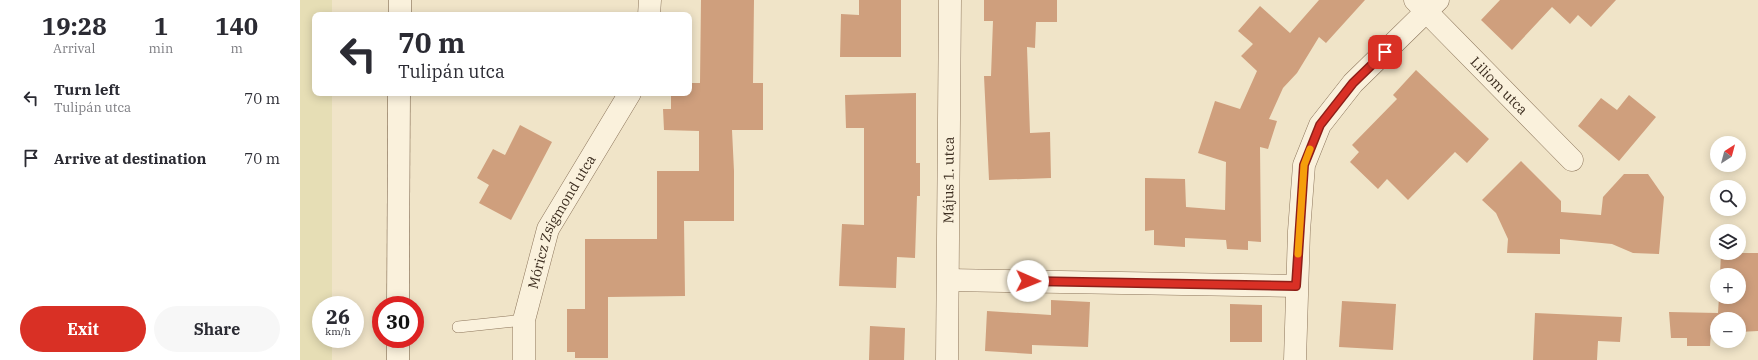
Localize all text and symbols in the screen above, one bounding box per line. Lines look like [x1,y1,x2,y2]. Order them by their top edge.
text: 19:28 [42,10,107,42]
text: 1 [154,10,168,42]
text: 140 [215,10,258,42]
text: 70 m [398,24,465,61]
icon: left [332,28,384,80]
pin [1368,35,1402,69]
text: Arrival [53,40,95,57]
text: min [148,40,173,57]
text: m [230,40,243,57]
icon: arrive [1374,41,1396,63]
street label: Liliom utca [1467,53,1532,119]
text: Tulipán utca [398,60,505,83]
text: Turn left [54,80,120,99]
icon: left [20,87,42,109]
text: 70 m [244,89,280,108]
text: Tulipán utca [54,99,131,116]
street label: Május 1. utca [939,136,958,223]
north arrow [1710,136,1746,172]
map controls [1710,136,1746,348]
icon: arrive [20,147,42,169]
text: Arrive at destination [54,149,206,168]
text: 70 m [244,149,280,168]
street label: Móricz Zsigmond utca [524,151,600,291]
button: search [1710,180,1746,216]
button: layers [1710,224,1746,260]
position arrow [1007,260,1049,302]
button: + [1710,268,1746,304]
speed limit sign: 30 [372,296,424,348]
text: 26 [326,303,350,330]
button: Exit [20,306,146,352]
button: Share [154,306,280,352]
button: − [1710,312,1746,348]
text: km/h [325,325,351,338]

